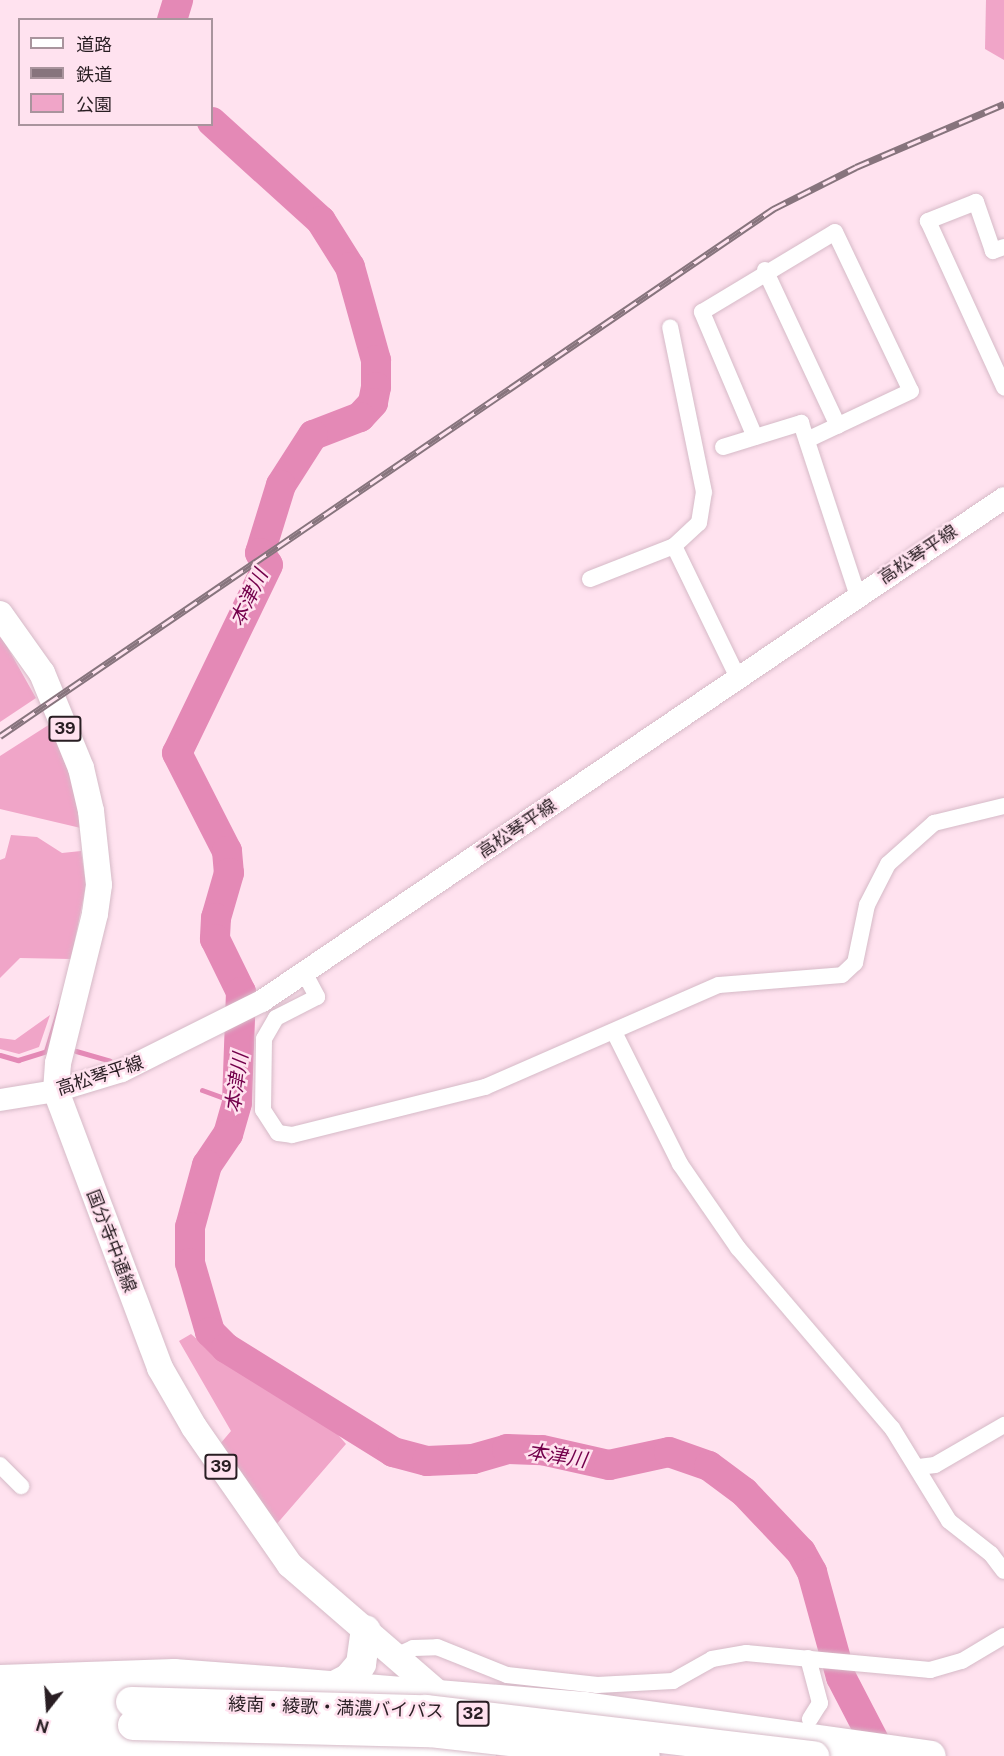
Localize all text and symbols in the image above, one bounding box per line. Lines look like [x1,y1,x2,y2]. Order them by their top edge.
legend [18,18,213,126]
text: 道路 [76,34,112,55]
text: 鉄道 [76,64,112,85]
text: 公園 [76,94,112,115]
street label: 高松琴平線 [875,521,961,589]
water label: 本津川 [225,566,273,630]
road number: 39 [47,716,83,742]
street label: 高松琴平線 [474,795,560,863]
street label: 高松琴平線 [54,1052,146,1100]
water label: 本津川 [221,1052,253,1114]
street label: 国分寺中通線 [82,1187,140,1295]
water label: 本津川 [525,1439,589,1473]
road number: 39 [203,1454,239,1480]
north arrow [18,1678,78,1738]
street label: 綾南・綾歌・満濃バイパス [228,1693,444,1723]
road number: 32 [456,1701,490,1727]
text: N [34,1715,51,1737]

